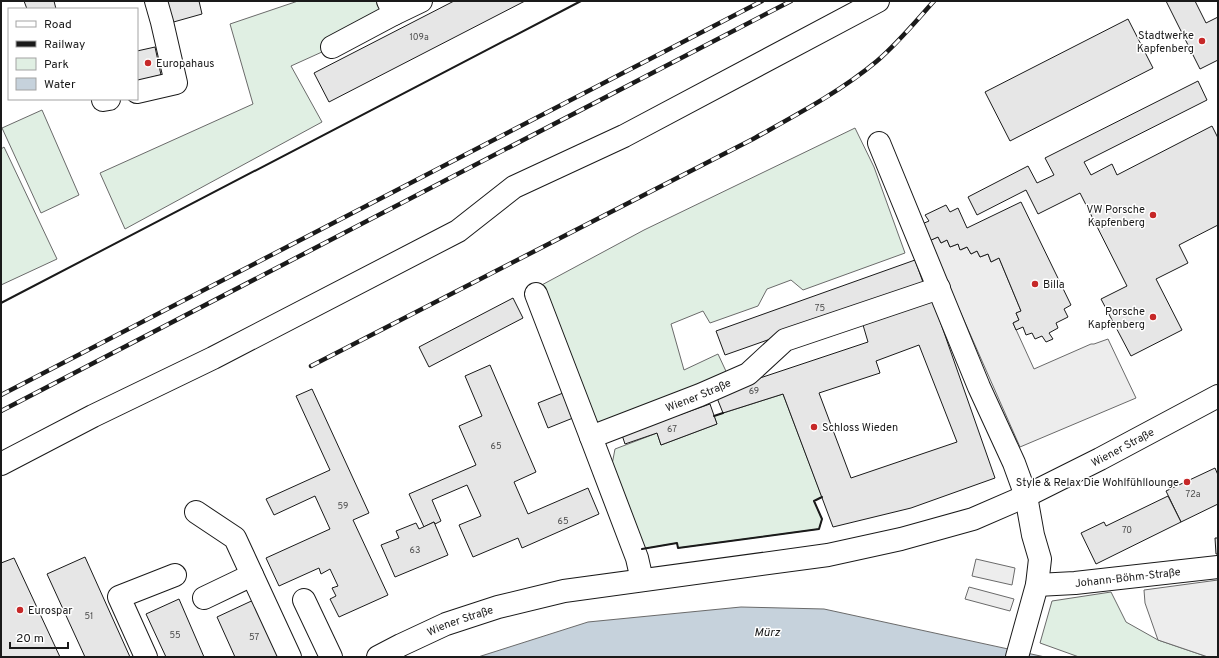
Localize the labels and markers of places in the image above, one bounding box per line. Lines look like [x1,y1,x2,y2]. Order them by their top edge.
place label: Stadtwerke Kapfenberg [1137,29,1194,56]
marker: Stadtwerke Kapfenberg [1197,36,1207,46]
place label: Europahaus [156,57,215,71]
marker: Europahaus [143,58,153,68]
place label: VW Porsche Kapfenberg [1086,203,1145,230]
marker: VW Porsche Kapfenberg [1148,210,1158,220]
place label: Billa [1043,278,1065,292]
marker: Billa [1030,279,1040,289]
place label: Porsche Kapfenberg [1088,305,1145,332]
marker: Porsche Kapfenberg [1148,312,1158,322]
place label: Schloss Wieden [822,421,898,435]
marker: Schloss Wieden [809,422,819,432]
place label: Style & Relax Die Wohlfühllounge [1016,476,1179,490]
marker: Style & Relax Die Wohlfühllounge [1182,477,1192,487]
place label: Eurospar [28,604,73,618]
marker: Eurospar [15,605,25,615]

